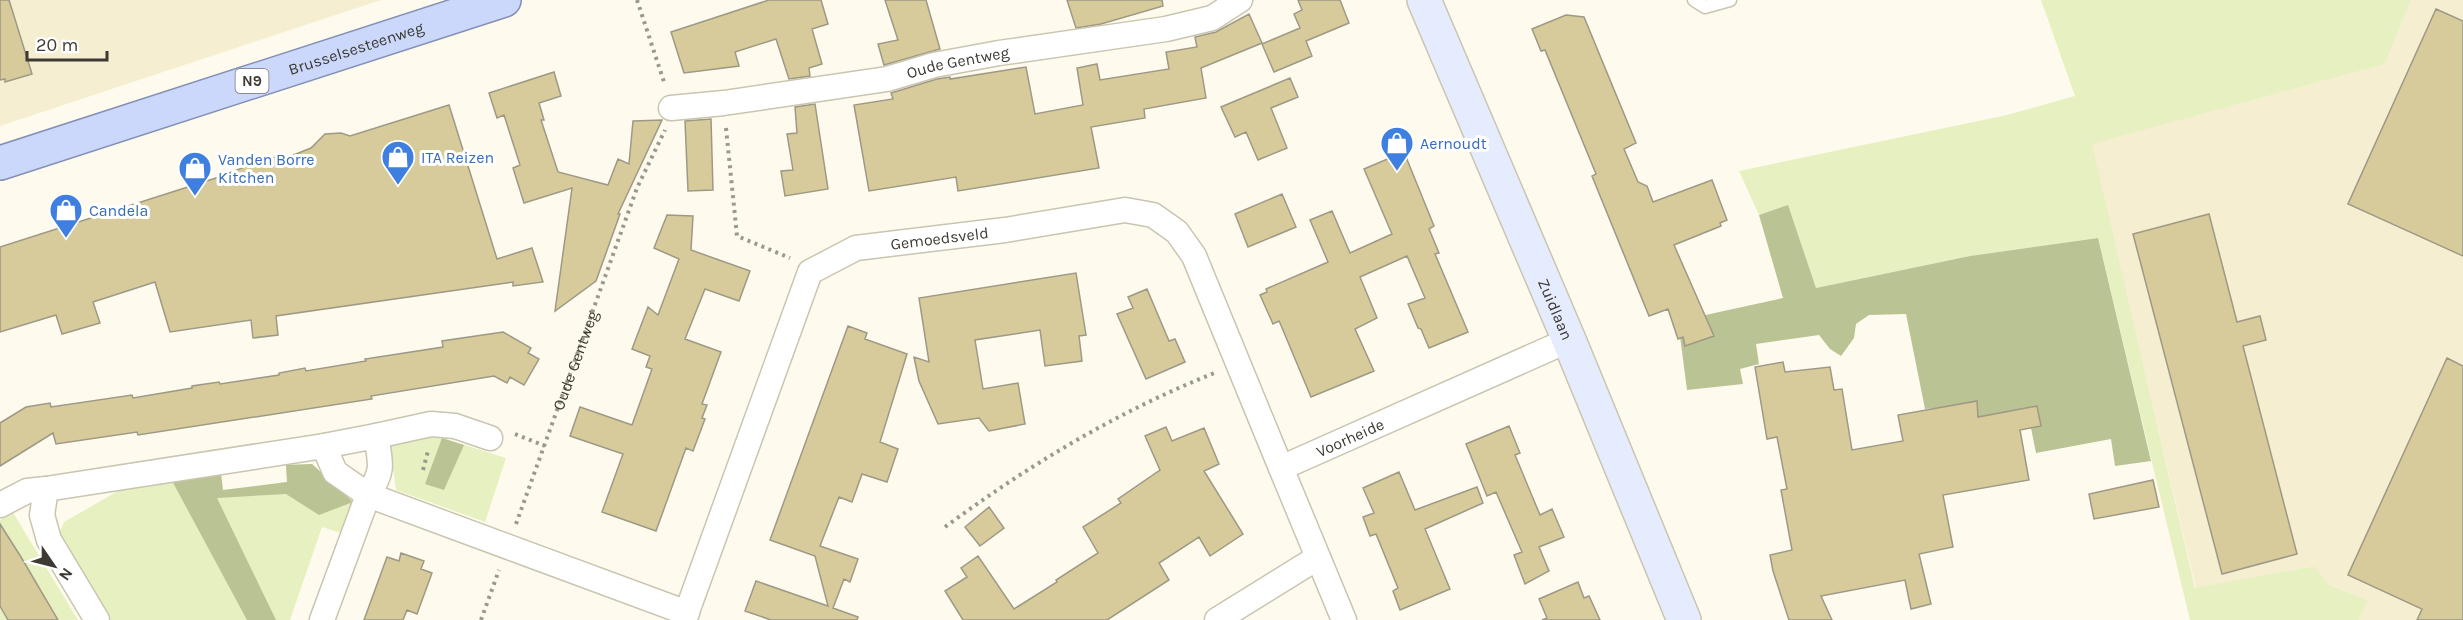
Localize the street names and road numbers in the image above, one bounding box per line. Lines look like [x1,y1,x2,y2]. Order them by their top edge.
street label: Brusselsesteenweg [286,17,426,79]
street label: Oude Gentweg [904,42,1010,82]
road number: N9 [236,69,268,93]
street label: Gemoedsveld [889,223,989,253]
street label: Zuidlaan [1534,275,1577,343]
street label: Oude Gentweg [548,308,602,413]
street label: Voorheide [1313,414,1387,461]

